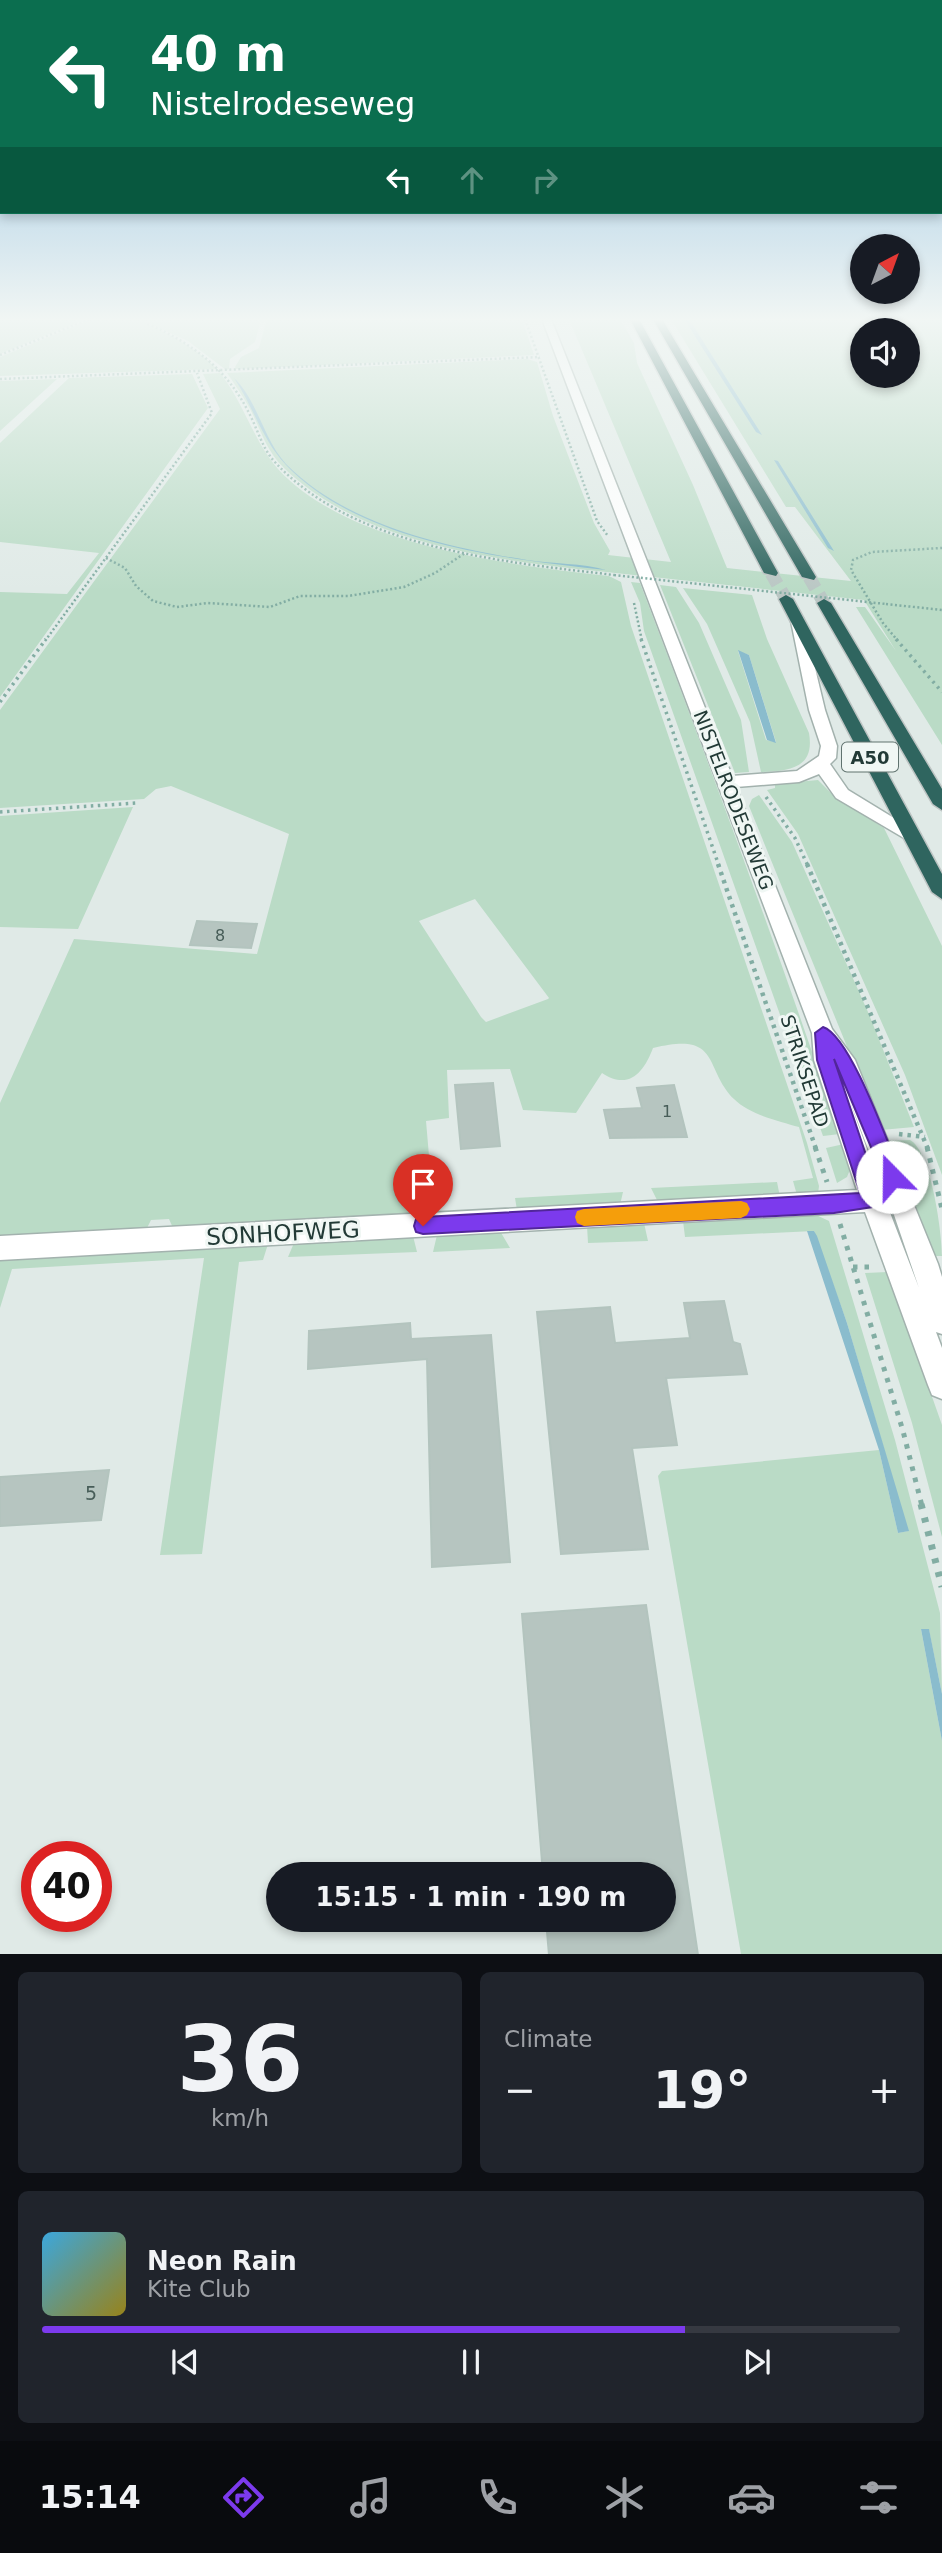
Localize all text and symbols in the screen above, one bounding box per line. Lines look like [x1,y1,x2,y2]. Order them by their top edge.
text: 40 m [150,26,286,83]
icon: left [35,28,126,119]
text: Nistelrodeseweg [150,85,415,123]
icon: left [380,161,418,199]
icon: ahead [453,161,491,199]
icon: right [526,161,564,199]
north arrow [850,234,920,304]
map controls [850,234,920,388]
button: sound [850,318,920,388]
street label: NISTELRODESEWEG [690,707,778,893]
road number: A50 [842,742,898,772]
house number: 8 [215,926,225,945]
street label: STRIKSEPAD [776,1012,834,1130]
house number: 1 [662,1102,672,1121]
position arrow [855,1140,929,1214]
pin [393,1154,453,1226]
icon: arrive [404,1165,442,1203]
street label: SONHOFWEG [206,1216,360,1250]
house number: 5 [85,1482,97,1504]
speed limit sign: 40 [21,1841,112,1932]
text: 15:15 · 1 min · 190 m [316,1882,626,1912]
text: 36 [177,2007,303,2112]
text: Climate [504,2026,593,2052]
text: 19° [653,2060,751,2120]
text: − [504,2068,536,2112]
text: + [868,2068,900,2112]
text: km/h [211,2105,269,2131]
text: Neon Rain [147,2246,297,2276]
text: Kite Club [147,2276,251,2302]
icon: previous [166,2343,204,2381]
icon: pause [452,2343,490,2381]
icon: next [738,2343,776,2381]
icon: directions [219,2473,268,2522]
icon: music [346,2473,395,2522]
icon: phone [473,2473,522,2522]
icon: climate [600,2473,649,2522]
icon: car [727,2473,776,2522]
icon: filters [854,2473,903,2522]
text: 15:14 [39,2478,141,2516]

